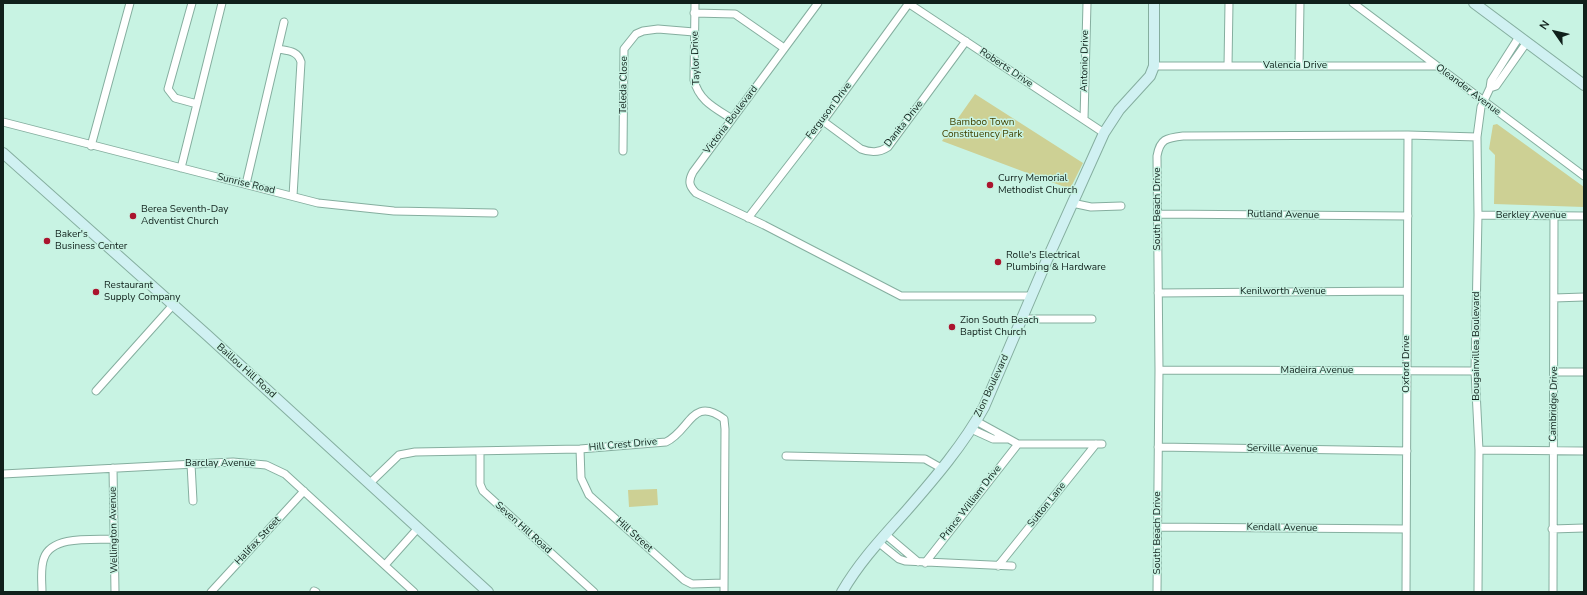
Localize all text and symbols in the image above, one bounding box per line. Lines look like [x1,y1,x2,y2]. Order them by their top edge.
north arrow [1535,12,1575,52]
text: N [1536,17,1553,33]
street label: Antonio Drive [1078,30,1092,92]
street label: Taylor Drive [689,31,703,85]
street label: Roberts Drive [977,46,1035,90]
street label: Teleda Close [617,56,631,114]
street label: Valencia Drive [1263,60,1327,72]
street label: Oleander Avenue [1433,62,1503,118]
street label: Ferguson Drive [804,80,854,142]
street label: Victoria Boulevard [701,83,761,157]
street label: Danita Drive [882,98,926,150]
park label: Bamboo Town Constituency Park [942,117,1022,140]
street label: South Beach Drive [1152,167,1164,251]
street label: Sunrise Road [216,171,276,197]
place label: Curry Memorial Methodist Church [998,173,1077,196]
marker: Curry Memorial Methodist Church [985,180,995,190]
place label: Berea Seventh-Day Adventist Church [141,204,228,228]
street label: Rutland Avenue [1247,208,1319,222]
street label: Berkley Avenue [1496,210,1566,222]
marker: Berea Seventh-Day Adventist Church [128,211,138,221]
place label: Baker's Business Center [55,229,127,252]
marker: Baker's Business Center [42,236,52,246]
place label: Rolle's Electrical Plumbing & Hardware [1006,250,1106,274]
marker: Rolle's Electrical Plumbing & Hardware [993,257,1003,267]
place label: Restaurant Supply Company [104,280,180,304]
street label: Kenilworth Avenue [1240,286,1326,298]
marker: Restaurant Supply Company [91,287,101,297]
street label: Bougainvillea Boulevard [1471,291,1483,401]
place label: Zion South Beach Baptist Church [960,315,1039,338]
marker: Zion South Beach Baptist Church [947,322,957,332]
street label: Oxford Drive [1401,335,1413,393]
street label: Baillou Hill Road [214,341,278,401]
street label: Zion Boulevard [972,353,1012,419]
street label: Madeira Avenue [1281,365,1353,377]
street label: Cambridge Drive [1547,366,1561,442]
street label: Hill Crest Drive [588,436,658,454]
street label: Serville Avenue [1247,442,1317,456]
street label: Barclay Avenue [185,458,255,470]
street label: Prince William Drive [938,463,1004,543]
street label: Sutton Lane [1025,480,1069,530]
street label: Wellington Avenue [107,486,121,574]
street label: South Beach Drive [1152,491,1164,575]
street label: Seven Hill Road [492,500,554,556]
street label: Halifax Street [233,514,283,568]
street label: Hill Street [613,515,655,555]
street label: Kendall Avenue [1247,521,1317,535]

